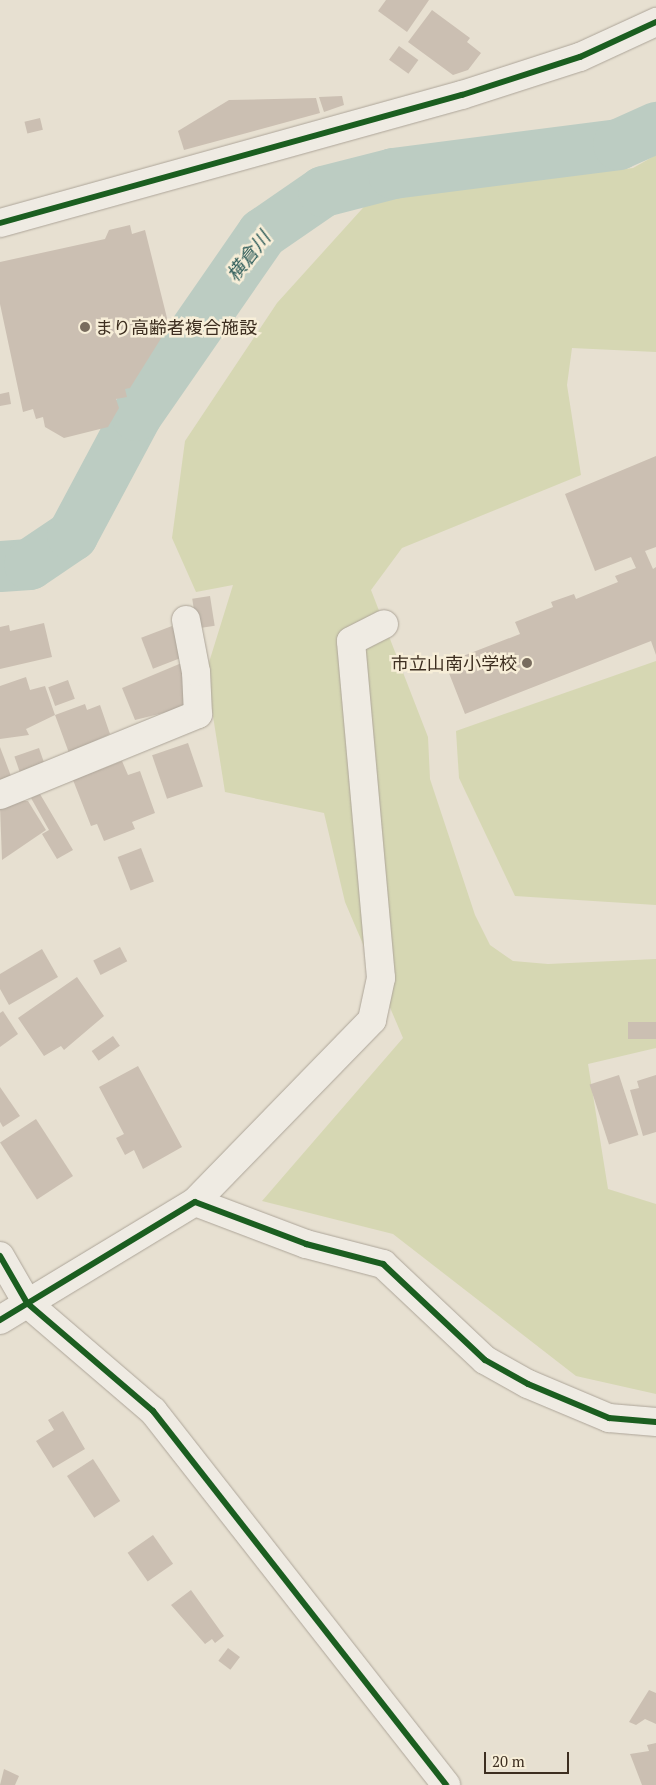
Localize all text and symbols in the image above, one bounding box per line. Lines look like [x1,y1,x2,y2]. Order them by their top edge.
water label: 横倉川 [221,227,275,285]
place label: まり高齢者複合施設 [95,316,257,338]
marker: まり高齢者複合施設 [79,321,91,333]
place label: 市立山南小学校 [391,652,517,674]
marker: 市立山南小学校 [521,657,533,669]
scale bar [486,1742,571,1774]
text: 20 m [492,1751,525,1771]

